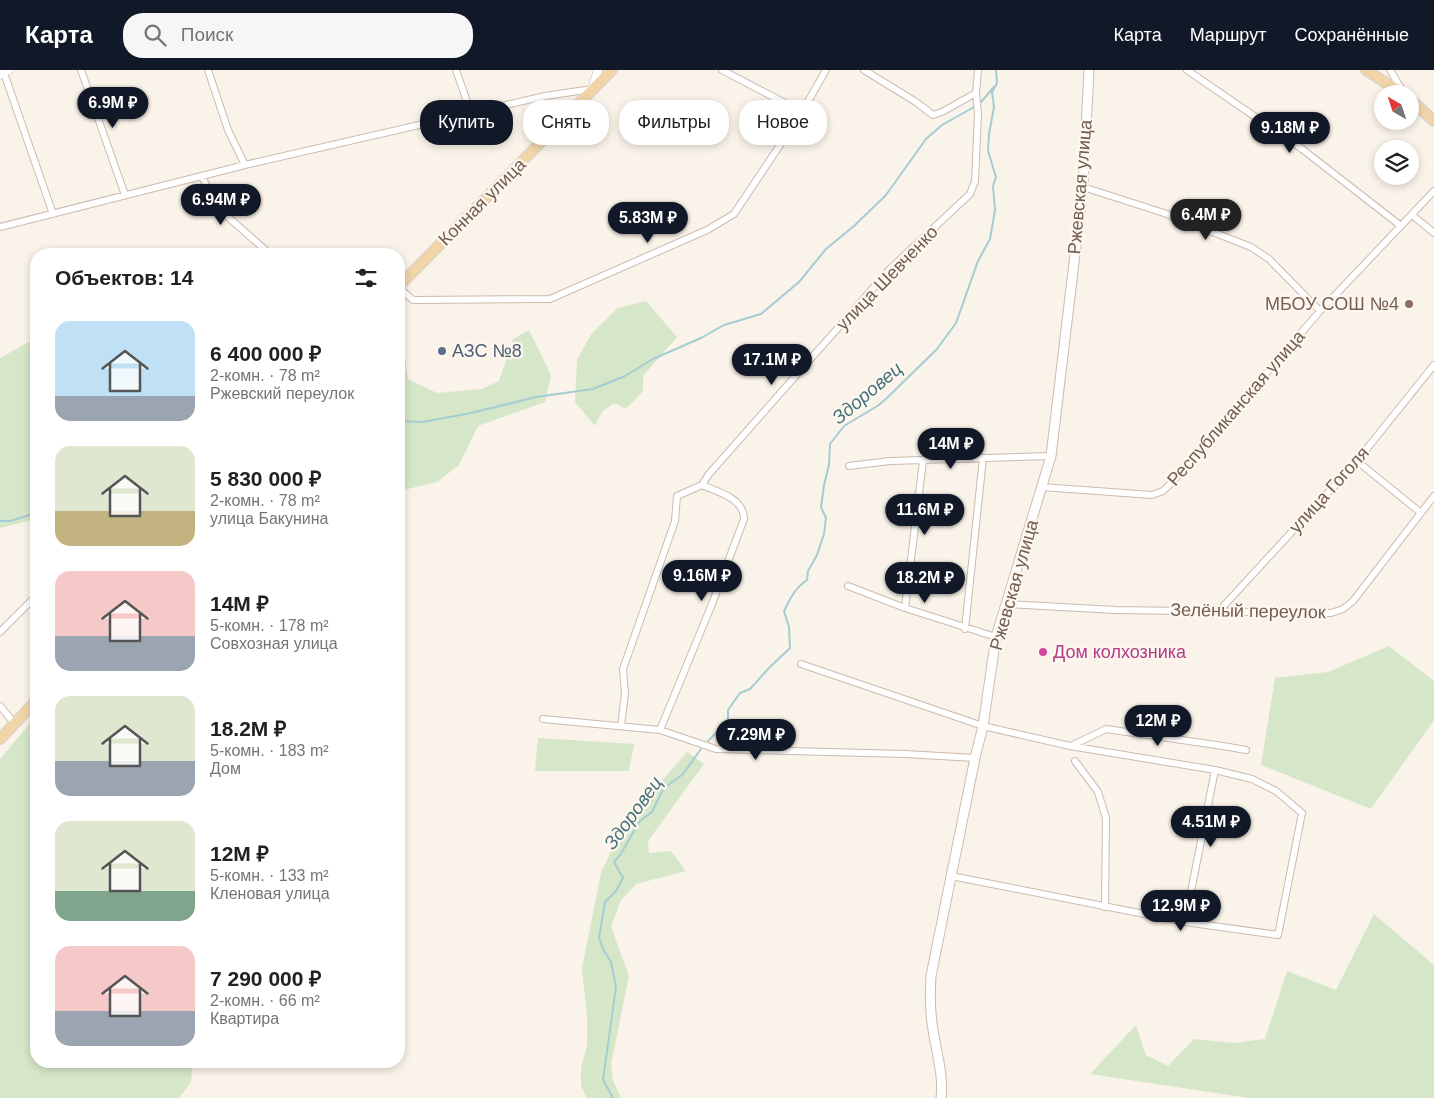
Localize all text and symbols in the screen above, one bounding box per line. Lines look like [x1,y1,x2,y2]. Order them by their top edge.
search box [123,13,473,58]
text: Карта [25,21,93,48]
icon: search [141,21,169,49]
text: Поиск [181,24,233,45]
text: Карта [1114,25,1162,45]
text: Маршрут [1190,25,1266,45]
text: Сохранённые [1294,25,1409,45]
north arrow [1374,85,1419,130]
map controls [1374,85,1419,185]
pin: 6.9M ₽ [72,87,154,129]
text: 6.9M ₽ [88,94,138,111]
chip: Купить [420,100,513,145]
chip: Снять [523,100,609,145]
chip: Фильтры [619,100,729,145]
chip: Новое [739,100,827,145]
pin: 9.18M ₽ [1244,112,1336,154]
street label: Ржевская улица [1064,118,1096,255]
text: 9.18M ₽ [1261,119,1319,136]
button: layers [1374,140,1419,185]
street label: Конная улица [434,154,530,250]
pin: 6.94M ₽ [175,184,267,226]
text: 6.94M ₽ [192,191,250,208]
pin: 6.4M ₽ [1165,198,1247,241]
pin: 5.83M ₽ [602,202,694,244]
text: 6.4M ₽ [1181,206,1231,223]
text: 5.83M ₽ [619,209,677,226]
street label: улица Шевченко [832,222,942,334]
icon: filters [352,264,380,292]
text: Объектов: 14 [55,266,193,289]
place label: МБОУ СОШ №4 [1265,294,1399,314]
marker: МБОУ СОШ №4 [1403,298,1415,310]
street label: Республиканская улица [1163,326,1309,490]
icon: home [95,341,155,401]
place label: АЗС №8 [452,341,522,361]
text: 6 400 000 ₽ [210,342,321,365]
pin: 17.1M ₽ [726,344,818,386]
marker: АЗС №8 [436,345,448,357]
text: 17.1M ₽ [743,351,801,368]
water label: Здоровец [828,358,906,428]
text: 2-комн. · 78 m² [210,367,320,384]
text: Ржевский переулок [210,385,354,402]
pin: 14M ₽ [916,428,986,470]
text: 14M ₽ [929,435,973,452]
street label: улица Гоголя [1285,443,1373,537]
icon: home [95,466,155,526]
text: 5 830 000 ₽ [210,467,321,490]
text: 2-комн. · 78 m² [210,492,320,509]
pin: 11.6M ₽ [879,494,971,536]
text: 11.6M ₽ [896,501,954,518]
text: улица Бакунина [210,510,329,527]
street label: Ржевская улица [986,516,1042,653]
pin: 9.16M ₽ [656,560,748,602]
pin: 18.2M ₽ [879,562,971,604]
text: 9.16M ₽ [673,567,731,584]
text: 18.2M ₽ [896,569,954,586]
icon: home [95,591,155,651]
text: 14M ₽ [210,592,269,615]
street label: Зелёный переулок [1170,600,1326,622]
text: 5-комн. · 178 m² [210,617,329,634]
text: Совхозная улица [210,635,338,652]
place label: Дом колхозника [1053,642,1187,662]
marker: Дом колхозника [1037,646,1049,658]
pin: 12M ₽ [1123,704,1193,747]
text: 12M ₽ [1136,712,1180,729]
icon: home [95,716,155,776]
text: 18.2M ₽ [210,717,286,740]
pin: 7.29M ₽ [710,718,802,761]
text: 7.29M ₽ [727,726,785,743]
text: 5-комн. · 183 m² [210,742,329,759]
text: Дом [210,760,241,777]
water label: Здоровец [600,772,666,853]
pin: 4.51M ₽ [1165,806,1257,848]
text: 4.51M ₽ [1182,813,1240,830]
icon: home [95,841,155,901]
text: 12M ₽ [210,842,269,865]
text: 5-комн. · 133 m² [210,867,329,884]
text: Кленовая улица [210,885,330,902]
pin: 12.9M ₽ [1135,890,1227,932]
text: 12.9M ₽ [1152,897,1210,914]
icon: home [95,966,155,1026]
text: 7 290 000 ₽ [210,967,321,990]
text: 2-комн. · 66 m² [210,992,320,1009]
text: Квартира [210,1010,279,1027]

